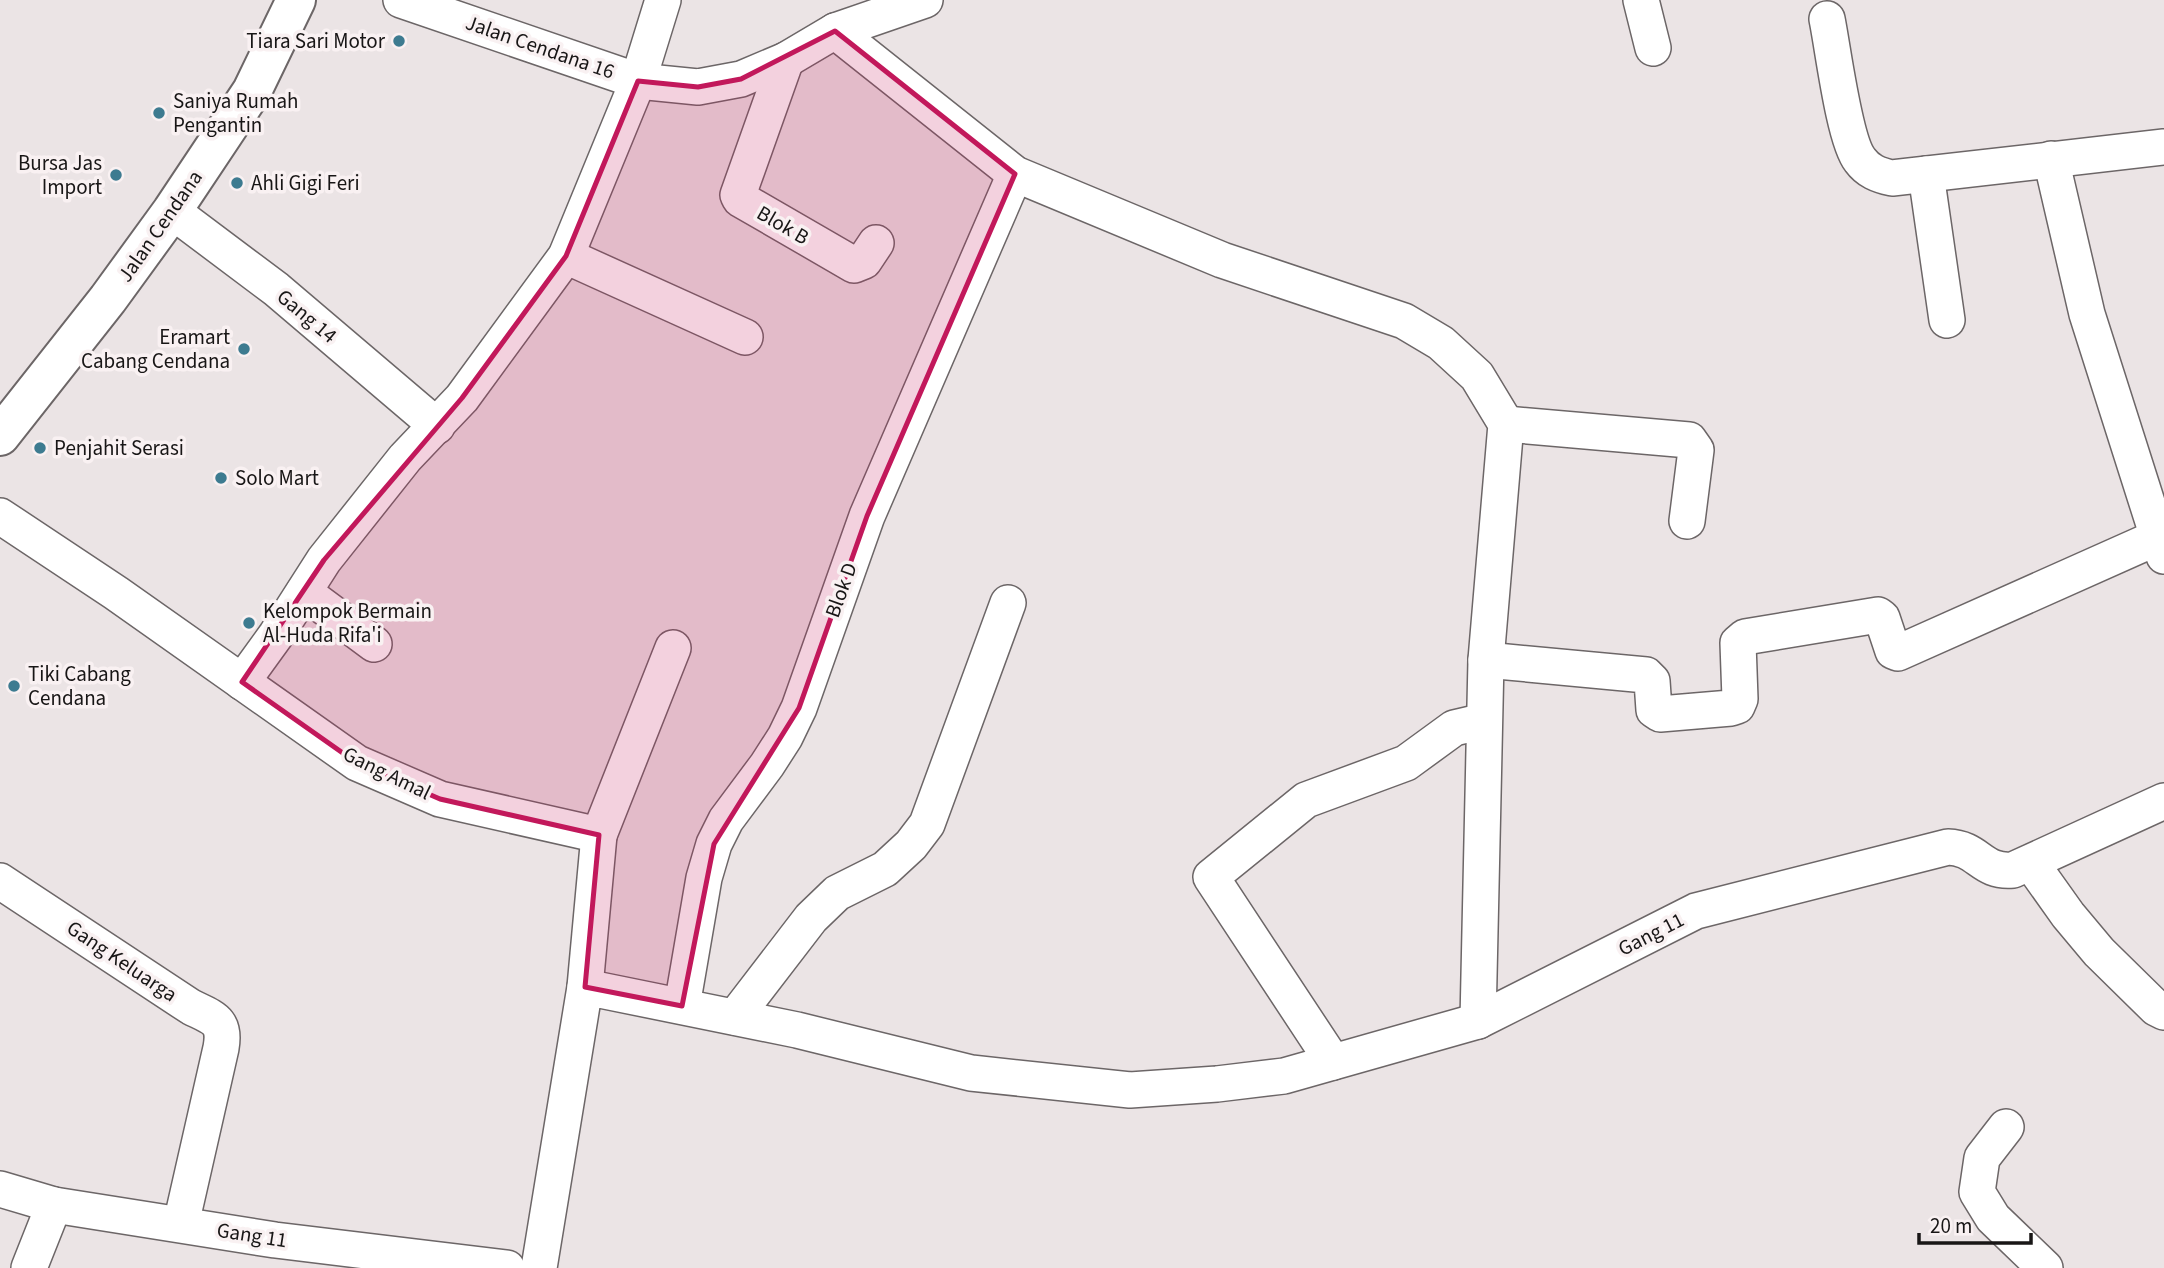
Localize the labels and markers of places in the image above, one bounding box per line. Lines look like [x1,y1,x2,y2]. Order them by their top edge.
place label: Tiara Sari Motor [246,26,386,56]
marker: Tiara Sari Motor [391,33,407,49]
place label: Saniya Rumah Pengantin [173,86,298,140]
marker: Saniya Rumah Pengantin [151,105,167,121]
place label: Bursa Jas Import [18,148,102,202]
marker: Bursa Jas Import [108,167,124,183]
place label: Ahli Gigi Feri [251,168,360,198]
marker: Ahli Gigi Feri [229,175,245,191]
place label: Eramart Cabang Cendana [81,322,230,376]
marker: Eramart Cabang Cendana [236,341,252,357]
place label: Penjahit Serasi [54,433,184,463]
marker: Penjahit Serasi [32,440,48,456]
place label: Solo Mart [235,463,319,493]
marker: Solo Mart [213,470,229,486]
place label: Kelompok Bermain Al-Huda Rifa'i [263,596,432,650]
marker: Kelompok Bermain Al-Huda Rifa'i [241,615,257,631]
place label: Tiki Cabang Cendana [28,659,131,713]
marker: Tiki Cabang Cendana [6,678,22,694]

